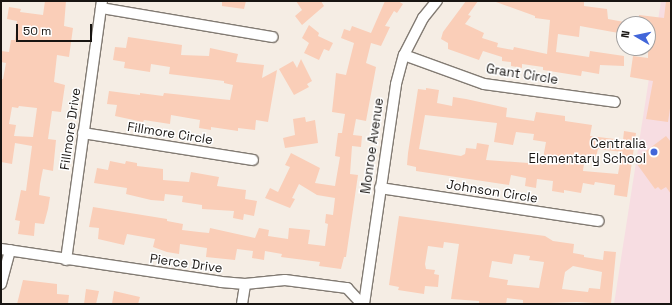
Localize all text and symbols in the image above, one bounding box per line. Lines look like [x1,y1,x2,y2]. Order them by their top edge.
scale bar [18,16,94,42]
north arrow [616,16,656,56]
text: 50 m [23,23,51,39]
text: N [618,30,633,39]
street label: Grant Circle [485,62,559,88]
street label: Fillmore Drive [58,87,84,171]
street label: Monroe Avenue [359,97,387,195]
street label: Fillmore Circle [126,120,214,148]
place label: Centralia Elementary School [529,137,646,168]
marker: Centralia Elementary School [649,147,659,157]
street label: Johnson Circle [445,177,539,207]
street label: Pierce Drive [149,251,223,277]

